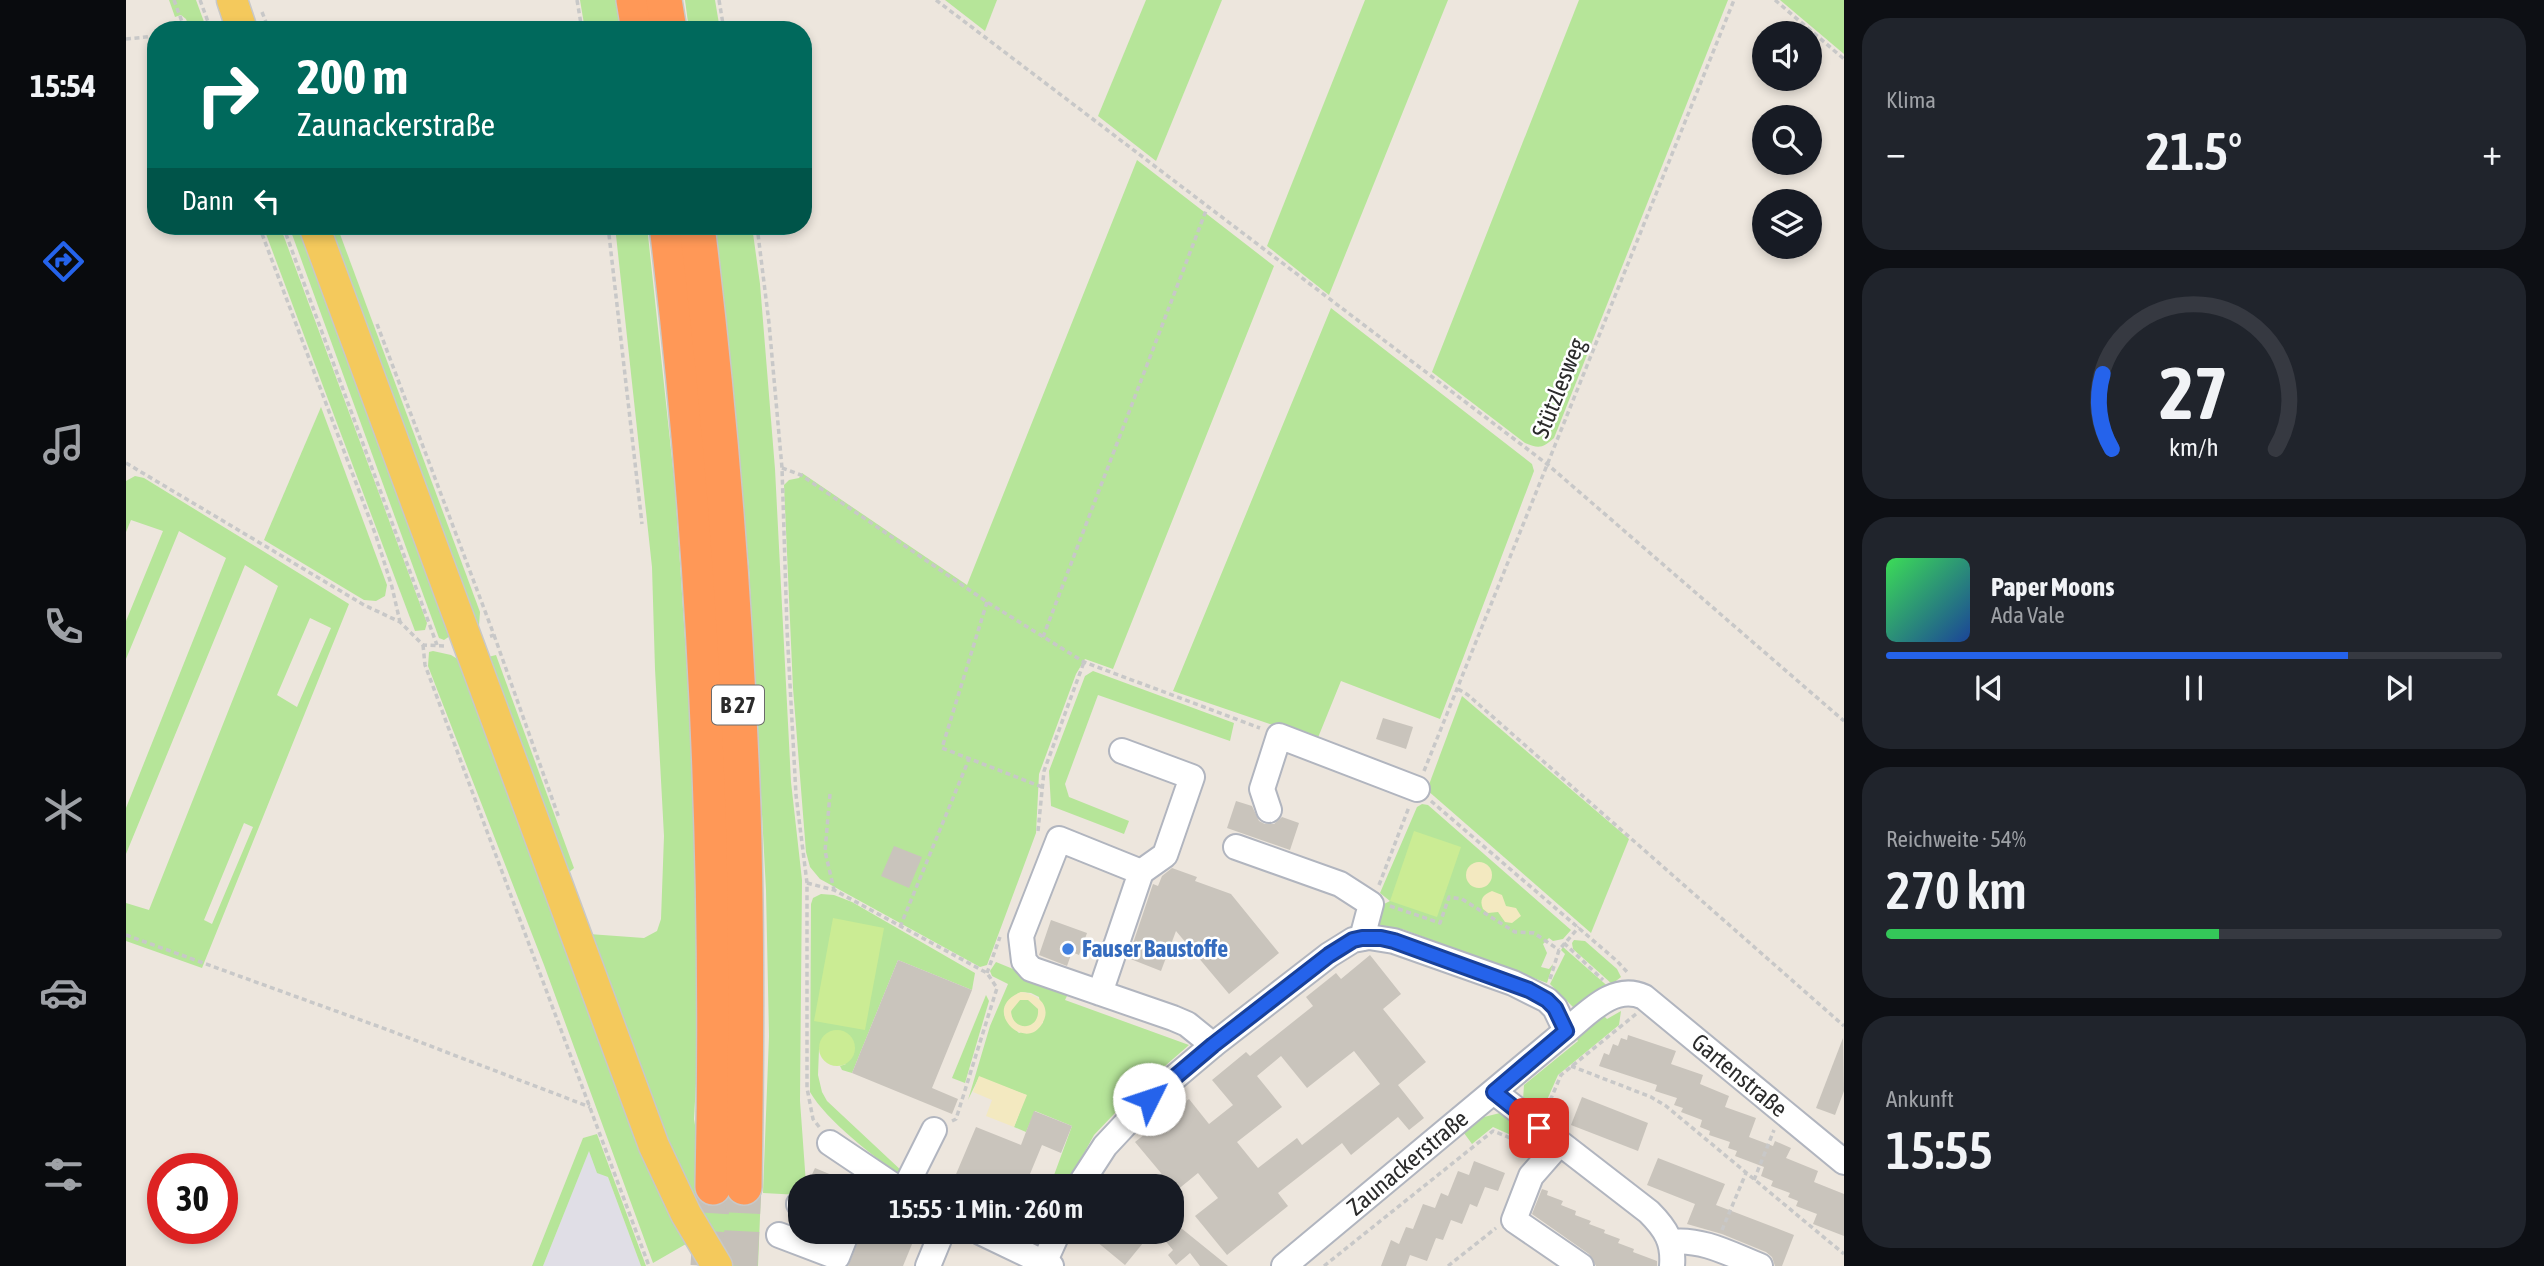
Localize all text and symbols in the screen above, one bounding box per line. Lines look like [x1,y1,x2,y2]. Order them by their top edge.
map controls [1752,21,1822,259]
button: sound [1752,21,1822,91]
text: 200 m [297,48,408,104]
icon: right [182,49,273,140]
text: 15:54 [30,67,96,104]
text: Klima [1886,87,1936,113]
button: search [1752,105,1822,175]
text: Zaunackerstraße [297,106,495,143]
text: 21.5° [2146,121,2242,181]
text: − [1886,130,1906,173]
text: + [2482,130,2502,173]
icon: left [248,182,286,220]
text: Dann [182,186,234,216]
button: layers [1752,189,1822,259]
icon: directions [39,237,88,286]
street label: Stützlesweg [1526,333,1591,442]
text: 27 [2160,352,2228,435]
icon: music [39,420,88,469]
text: km/h [2169,433,2219,461]
text: Paper Moons [1991,572,2114,602]
icon: phone [39,602,88,651]
text: Ada Vale [1991,602,2065,628]
icon: previous [1970,669,2008,707]
icon: pause [2175,669,2213,707]
icon: next [2380,669,2418,707]
road number: B 27 [712,685,764,724]
icon: climate [39,785,88,834]
text: Reichweite · 54% [1886,826,2026,852]
text: 270 km [1886,860,2027,920]
place label: Fauser Baustoffe [1082,935,1228,962]
marker: Fauser Baustoffe [1060,941,1076,957]
icon: car [39,968,88,1017]
street label: Gartenstraße [1686,1028,1793,1122]
position arrow [1112,1062,1186,1136]
text: Ankunft [1886,1086,1954,1112]
pin [1509,1098,1569,1158]
street label: Zaunackerstraße [1342,1105,1473,1221]
icon: arrive [1520,1109,1558,1147]
text: 15:55 [1886,1120,1993,1180]
icon: filters [39,1150,88,1199]
speed limit sign: 30 [147,1153,238,1244]
text: 15:55 · 1 Min. · 260 m [889,1194,1083,1224]

